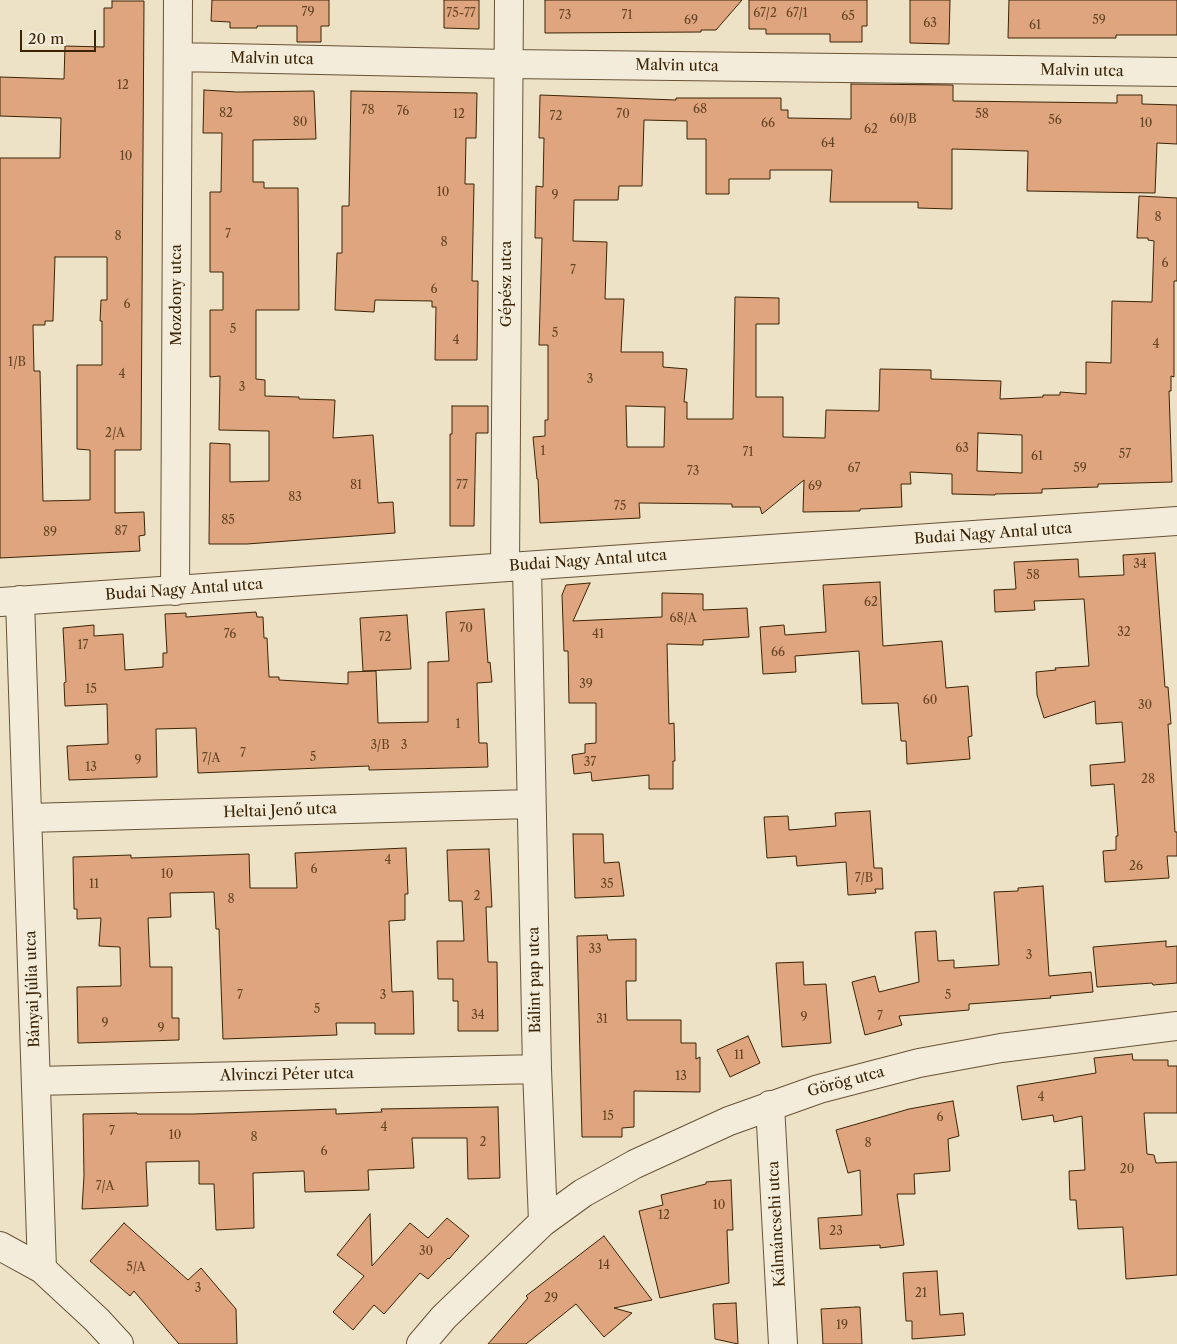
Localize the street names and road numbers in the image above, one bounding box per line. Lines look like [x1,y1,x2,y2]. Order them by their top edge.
street label: Malvin utca [230,49,314,69]
street label: Malvin utca [635,56,719,76]
street label: Malvin utca [1040,61,1124,81]
street label: Gépész utca [498,241,516,327]
street label: Mozdony utca [168,244,186,346]
street label: Budai Nagy Antal utca [914,520,1072,548]
street label: Budai Nagy Antal utca [509,547,667,575]
street label: Budai Nagy Antal utca [105,576,263,604]
street label: Heltai Jenő utca [223,800,337,822]
street label: Bálint pap utca [525,926,545,1034]
street label: Bányai Júlia utca [22,930,44,1048]
street label: Görög utca [806,1063,886,1101]
street label: Alvinczi Péter utca [220,1065,354,1085]
street label: Kálmáncsehi utca [765,1160,789,1288]

